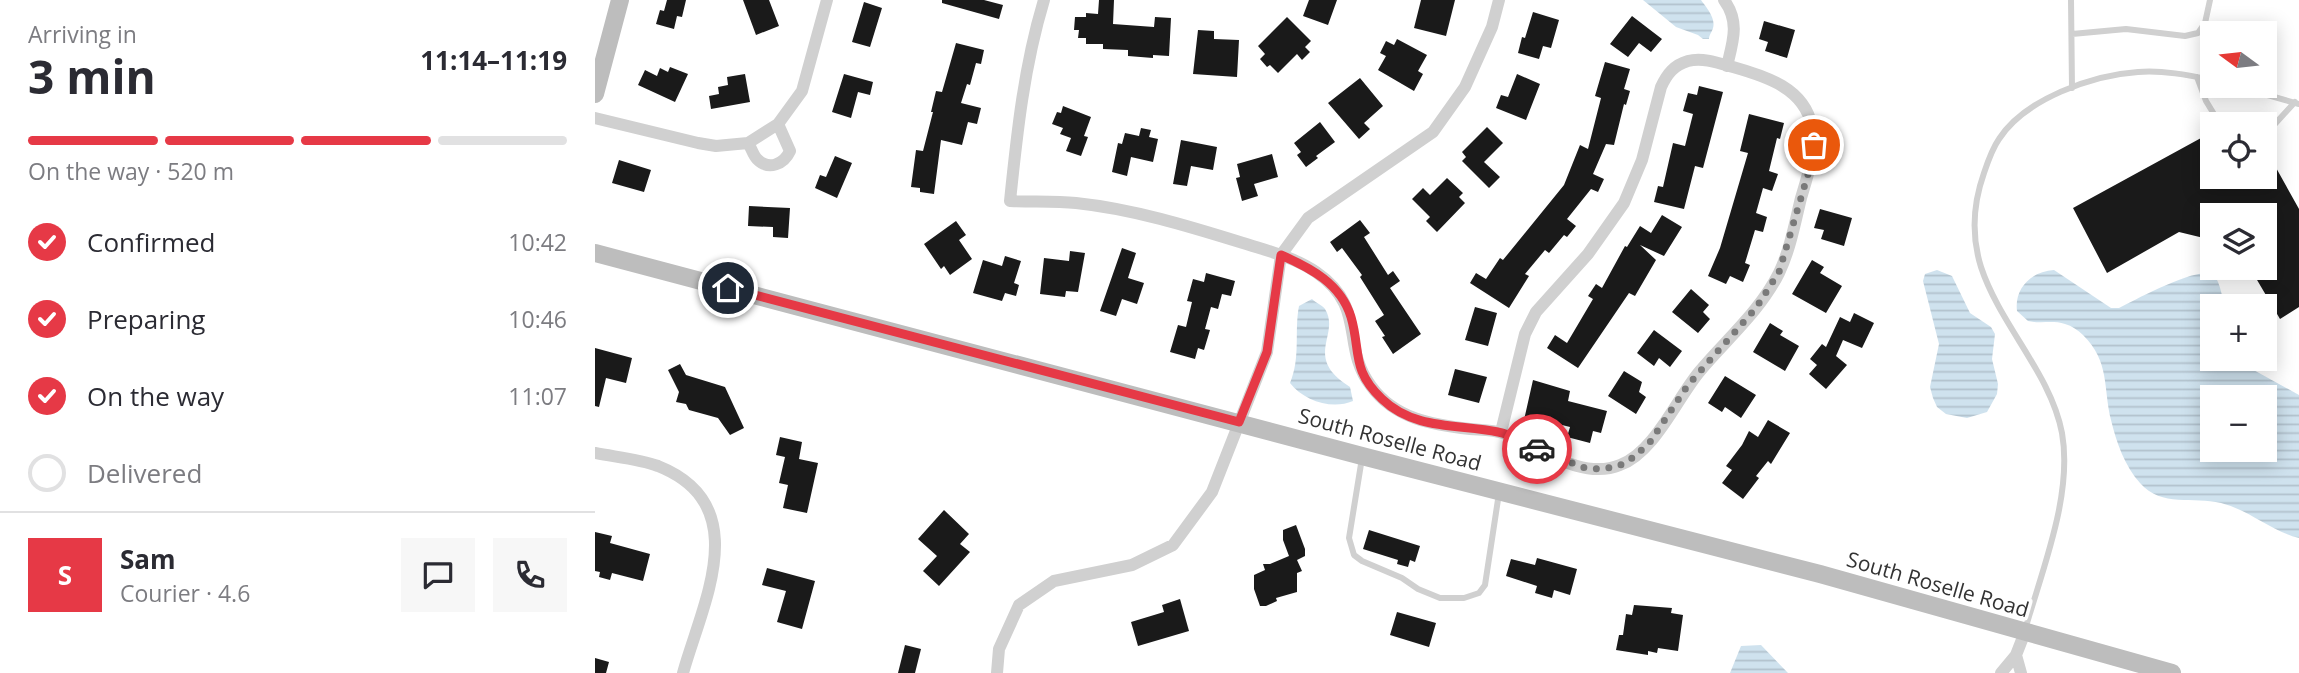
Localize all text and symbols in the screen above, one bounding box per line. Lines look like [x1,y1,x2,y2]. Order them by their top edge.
text: Arriving in [28,18,137,50]
north arrow [2200,21,2277,98]
map controls [2200,21,2277,462]
text: 11:14–11:19 [420,42,567,78]
text: 3 min [28,45,156,107]
button: locate [2200,112,2277,189]
pin [1784,115,1844,175]
icon: bag [1795,126,1833,164]
text: On the way · 520 m [28,155,234,187]
button: layers [2200,203,2277,280]
icon: check [28,223,66,261]
text: Confirmed [87,224,215,260]
text: 10:42 [508,226,567,258]
pin [698,258,758,318]
icon: home [709,269,747,307]
button: + [2200,294,2277,371]
icon: check [28,300,66,338]
text: Preparing [87,301,205,337]
text: 10:46 [508,303,567,335]
icon: check [28,377,66,415]
text: On the way [87,378,224,414]
text: 11:07 [508,380,567,412]
button: − [2200,385,2277,462]
street label: South Roselle Road [1295,401,1485,477]
courier [1502,414,1572,484]
icon: car [1518,430,1556,468]
text: Delivered [87,455,202,491]
button: chat [401,538,475,612]
button: phone [493,538,567,612]
text: Sam [120,541,176,577]
street label: South Roselle Road [1844,545,2032,623]
text: S [58,557,72,593]
text: Courier · 4.6 [120,577,250,609]

